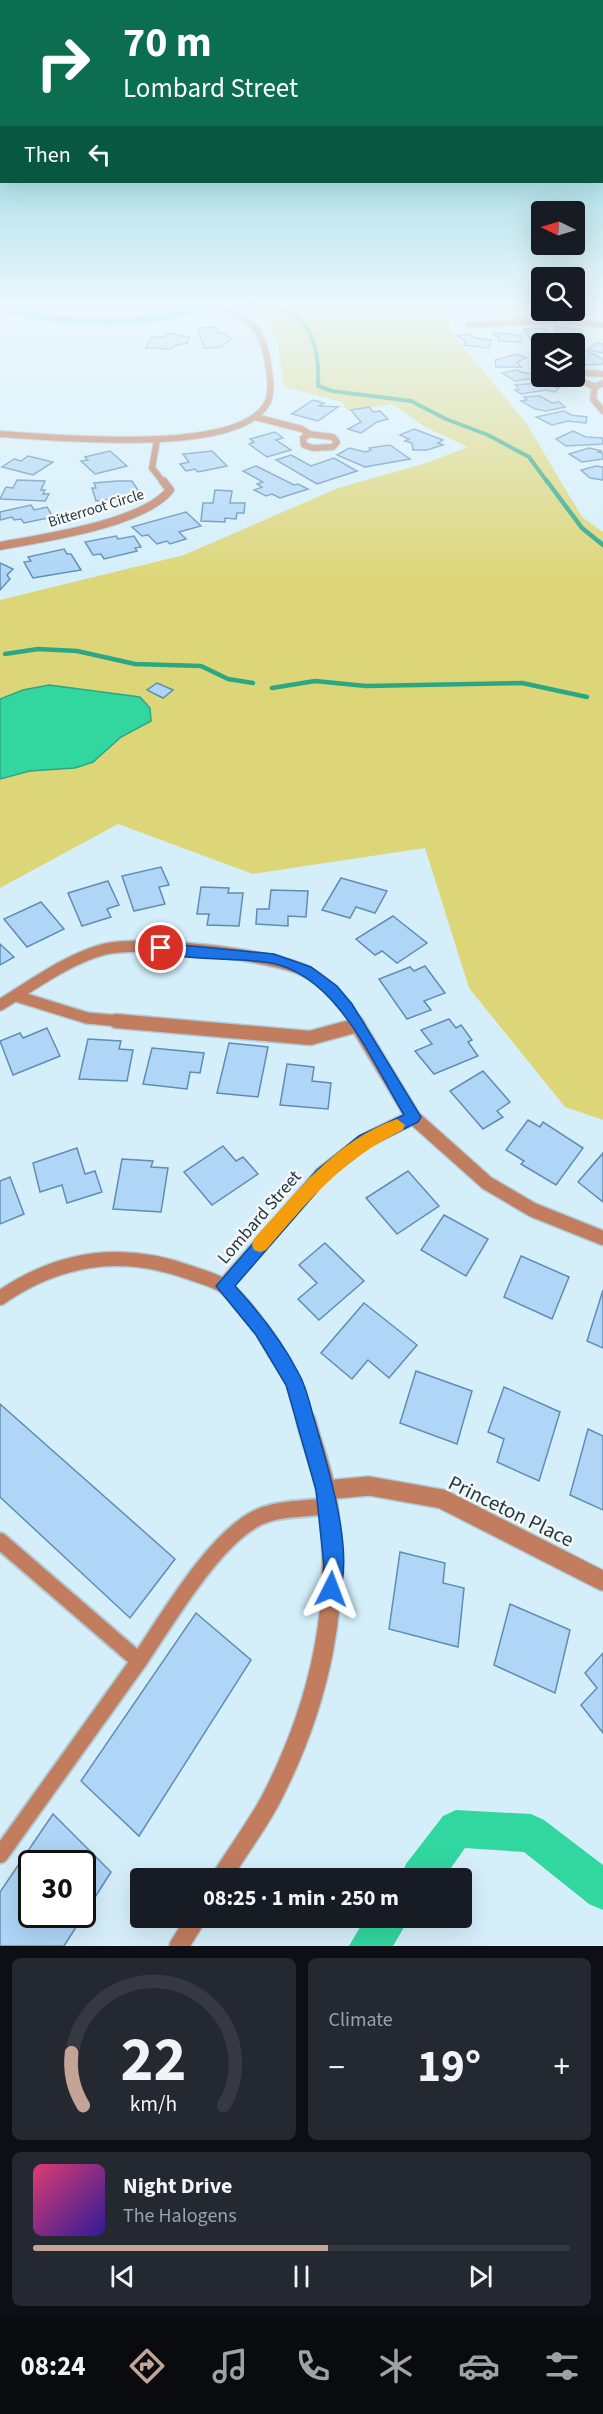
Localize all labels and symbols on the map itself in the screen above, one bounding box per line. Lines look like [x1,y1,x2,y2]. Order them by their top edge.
north arrow [531,201,585,255]
street label: Bitterroot Circle [46,484,147,533]
pin [135,922,186,973]
street label: Lombard Street [212,1165,307,1270]
street label: Princeton Place [443,1468,579,1554]
position arrow [299,1557,363,1621]
speed limit sign: 30 [18,1850,96,1928]

